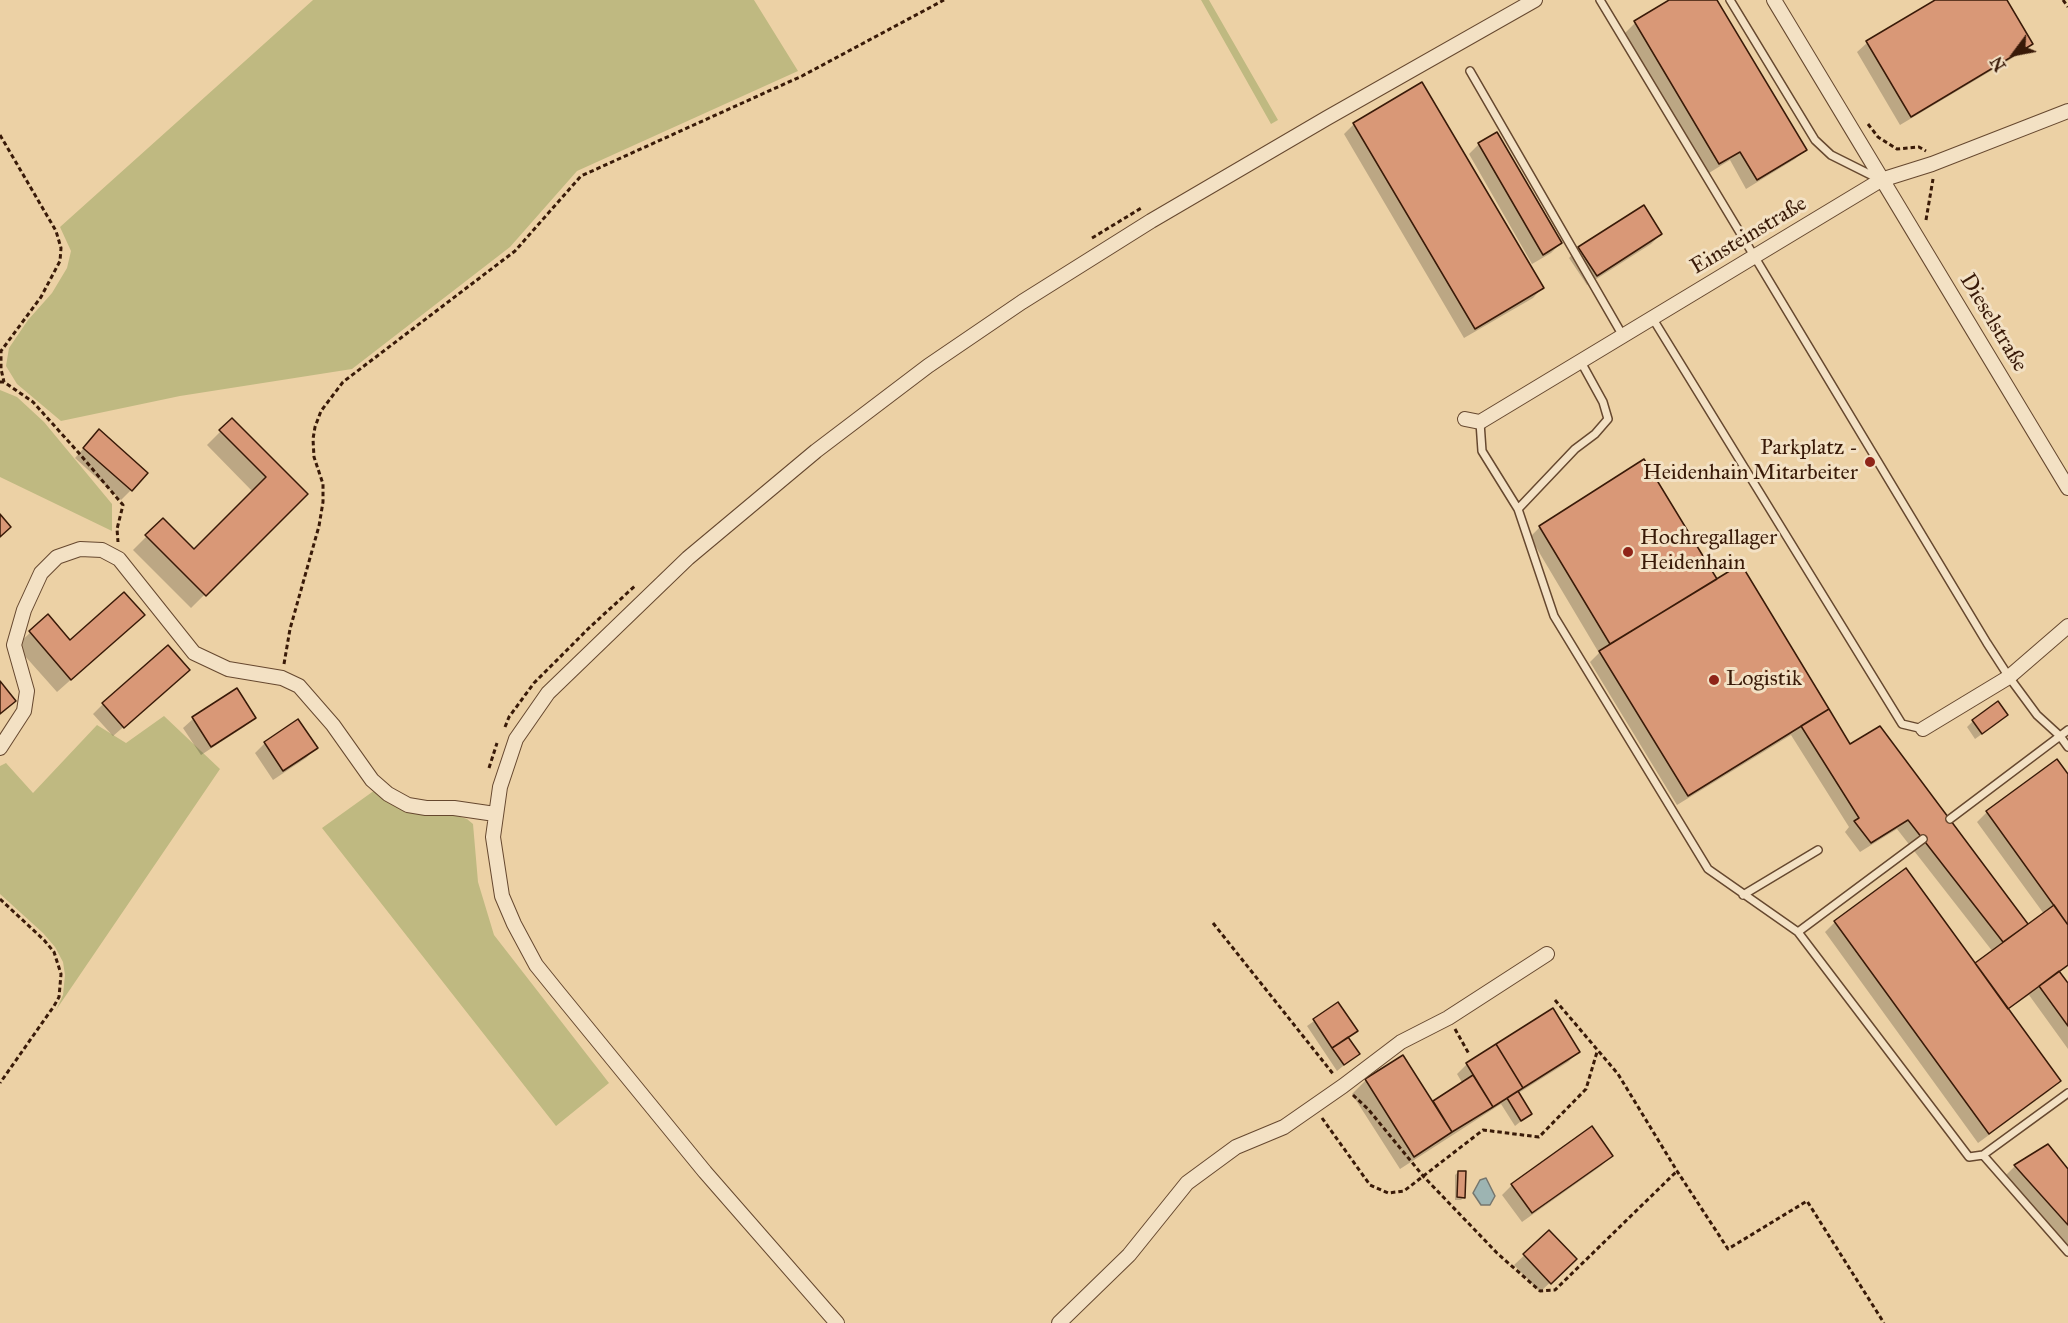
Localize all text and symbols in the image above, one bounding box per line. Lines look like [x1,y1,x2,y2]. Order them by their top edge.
north arrow [1984,24,2044,84]
text: N [1987,53,2010,75]
street label: Einsteinstraße [1686,191,1812,281]
street label: Dieselstraße [1953,269,2033,377]
place label: Parkplatz - Heidenhain Mitarbeiter [1643,436,1858,488]
marker: Parkplatz - Heidenhain Mitarbeiter [1863,455,1877,469]
place label: Hochregallager Heidenhain [1640,526,1777,578]
marker: Hochregallager Heidenhain [1621,545,1635,559]
place label: Logistik [1726,667,1802,693]
marker: Logistik [1707,673,1721,687]

